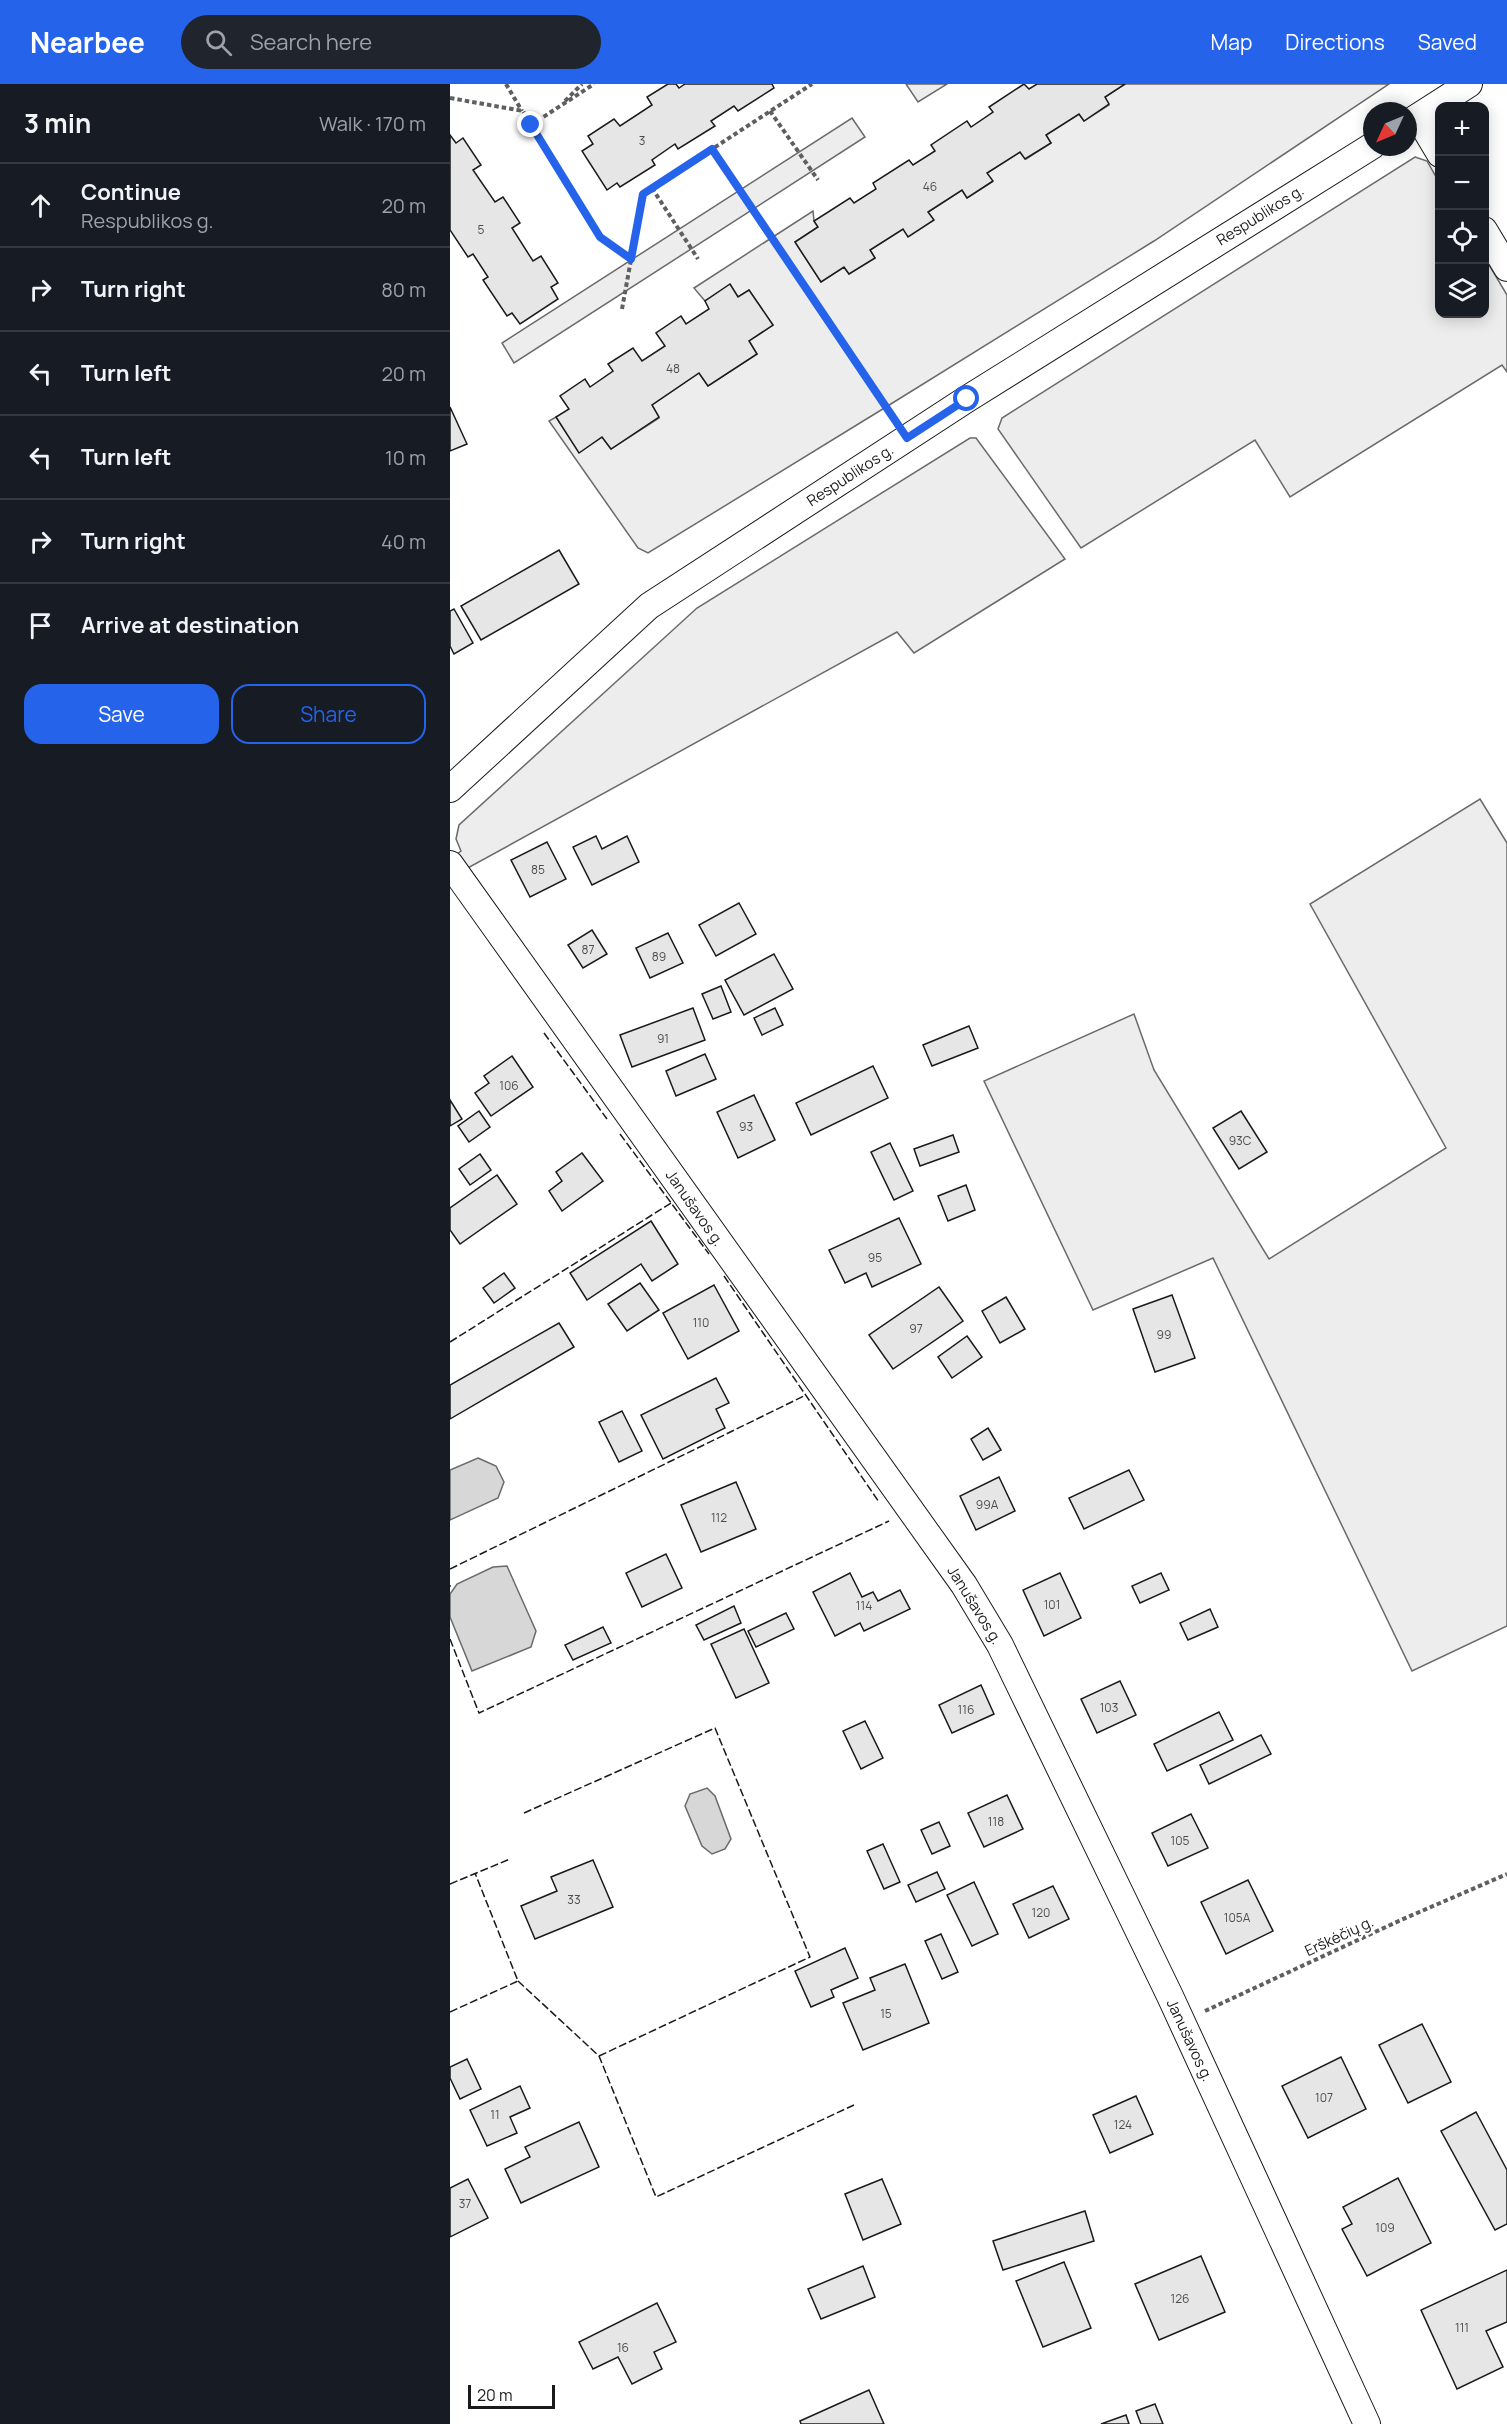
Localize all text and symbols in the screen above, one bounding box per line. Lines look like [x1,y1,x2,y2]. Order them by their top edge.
search box [181,15,601,69]
text: Nearbee [30,23,145,61]
icon: search [202,26,235,59]
text: Search here [250,27,372,57]
text: Map [1211,28,1252,56]
text: Directions [1285,28,1385,56]
text: Saved [1418,28,1477,56]
north arrow [1363,102,1417,156]
map controls [1435,102,1489,318]
button: + [1435,102,1489,156]
text: 3 min [24,105,91,141]
text: Walk · 170 m [319,110,426,137]
route end [517,111,543,137]
house number: 3 [639,132,645,149]
button: − [1435,156,1489,210]
text: Continue [81,177,181,207]
house number: 46 [923,178,937,195]
street label: Respublikos g. [1212,180,1308,250]
icon: ahead [24,189,57,222]
text: 20 m [381,192,426,219]
text: Respublikos g. [81,207,214,234]
button: locate [1435,210,1489,264]
house number: 5 [478,221,485,238]
button: layers [1435,264,1489,318]
icon: right [24,273,57,306]
text: Turn right [81,274,186,304]
text: 80 m [381,276,426,303]
icon: left [24,357,57,390]
text: Turn left [81,358,171,388]
text: 20 m [381,360,426,387]
house number: 48 [666,360,680,377]
route start [953,385,979,411]
street label: Respublikos g. [803,439,897,511]
icon: left [24,441,57,474]
text: Turn left [81,442,171,472]
text: 10 m [385,444,426,471]
icon: right [24,525,57,558]
text: Turn right [81,526,186,556]
text: 40 m [381,528,426,555]
icon: arrive [24,609,57,642]
text: Arrive at destination [81,610,299,640]
button: Save [24,684,219,744]
button: Share [231,684,426,744]
house number: 85 [531,861,545,878]
house number: 87 [582,941,595,958]
house number: 89 [652,948,666,965]
house number: 91 [657,1030,669,1047]
house number: 106 [499,1077,519,1094]
house number: 93 [739,1118,753,1135]
house number: 93C [1229,1132,1252,1149]
street label: Janušavos g. [661,1166,729,1250]
house number: 95 [868,1249,882,1266]
house number: 110 [693,1314,709,1331]
house number: 97 [909,1320,923,1337]
house number: 99 [1157,1326,1171,1343]
house number: 99A [976,1496,999,1513]
house number: 112 [711,1509,727,1526]
street label: Janušavos g. [943,1562,1007,1648]
house number: 101 [1044,1596,1060,1613]
house number: 114 [856,1597,872,1614]
house number: 103 [1100,1699,1118,1716]
house number: 116 [958,1701,974,1718]
house number: 118 [988,1813,1004,1830]
house number: 105 [1171,1832,1190,1849]
house number: 33 [567,1891,581,1908]
house number: 120 [1032,1904,1050,1921]
house number: 105A [1224,1909,1251,1926]
street label: Erškėčių g. [1301,1911,1377,1961]
street label: Janušavos g. [1162,1995,1218,2085]
house number: 15 [880,2005,892,2022]
house number: 107 [1315,2089,1333,2106]
house number: 11 [490,2106,500,2123]
house number: 124 [1114,2116,1132,2133]
house number: 37 [459,2195,471,2212]
house number: 109 [1375,2219,1395,2236]
house number: 126 [1171,2290,1189,2307]
house number: 111 [1455,2319,1469,2336]
house number: 16 [617,2339,629,2356]
scale bar [468,2382,555,2410]
text: 20 m [477,2384,513,2406]

